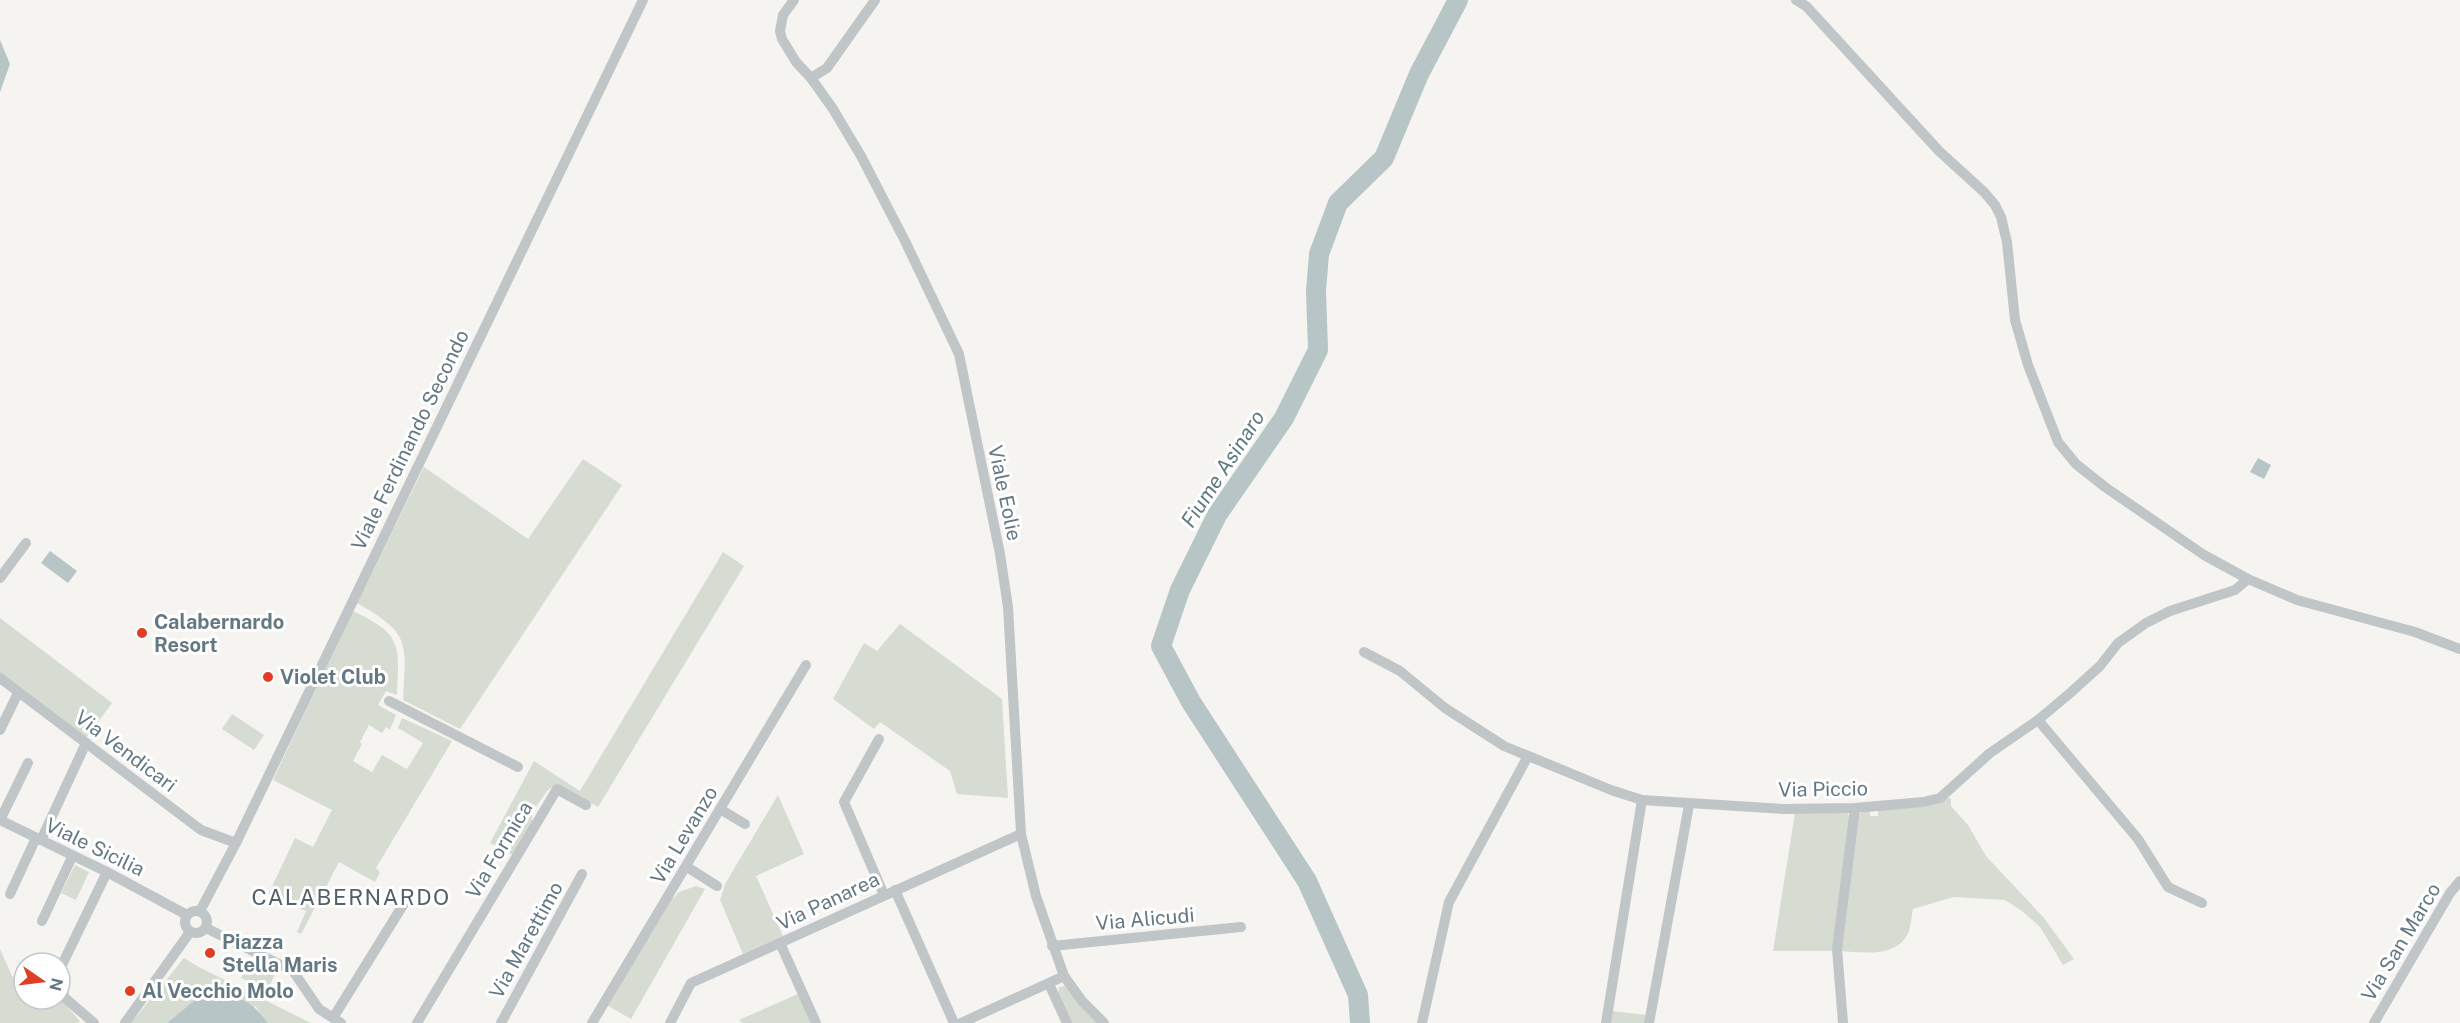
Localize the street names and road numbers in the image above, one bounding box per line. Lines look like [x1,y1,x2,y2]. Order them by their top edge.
street label: Viale Ferdinando Secondo [346,326,474,554]
street label: Viale Eolie [983,443,1027,543]
street label: Via Vendicari [71,705,181,797]
street label: Via Piccio [1778,776,1868,802]
street label: Via Levanzo [645,782,723,888]
street label: Via Formica [461,797,537,903]
street label: Viale Sicilia [42,813,148,881]
street label: Via Panarea [773,867,883,935]
street label: Via Marettimo [484,877,568,1003]
street label: Via San Marco [2356,879,2446,1005]
street label: Via Alicudi [1095,903,1195,935]

